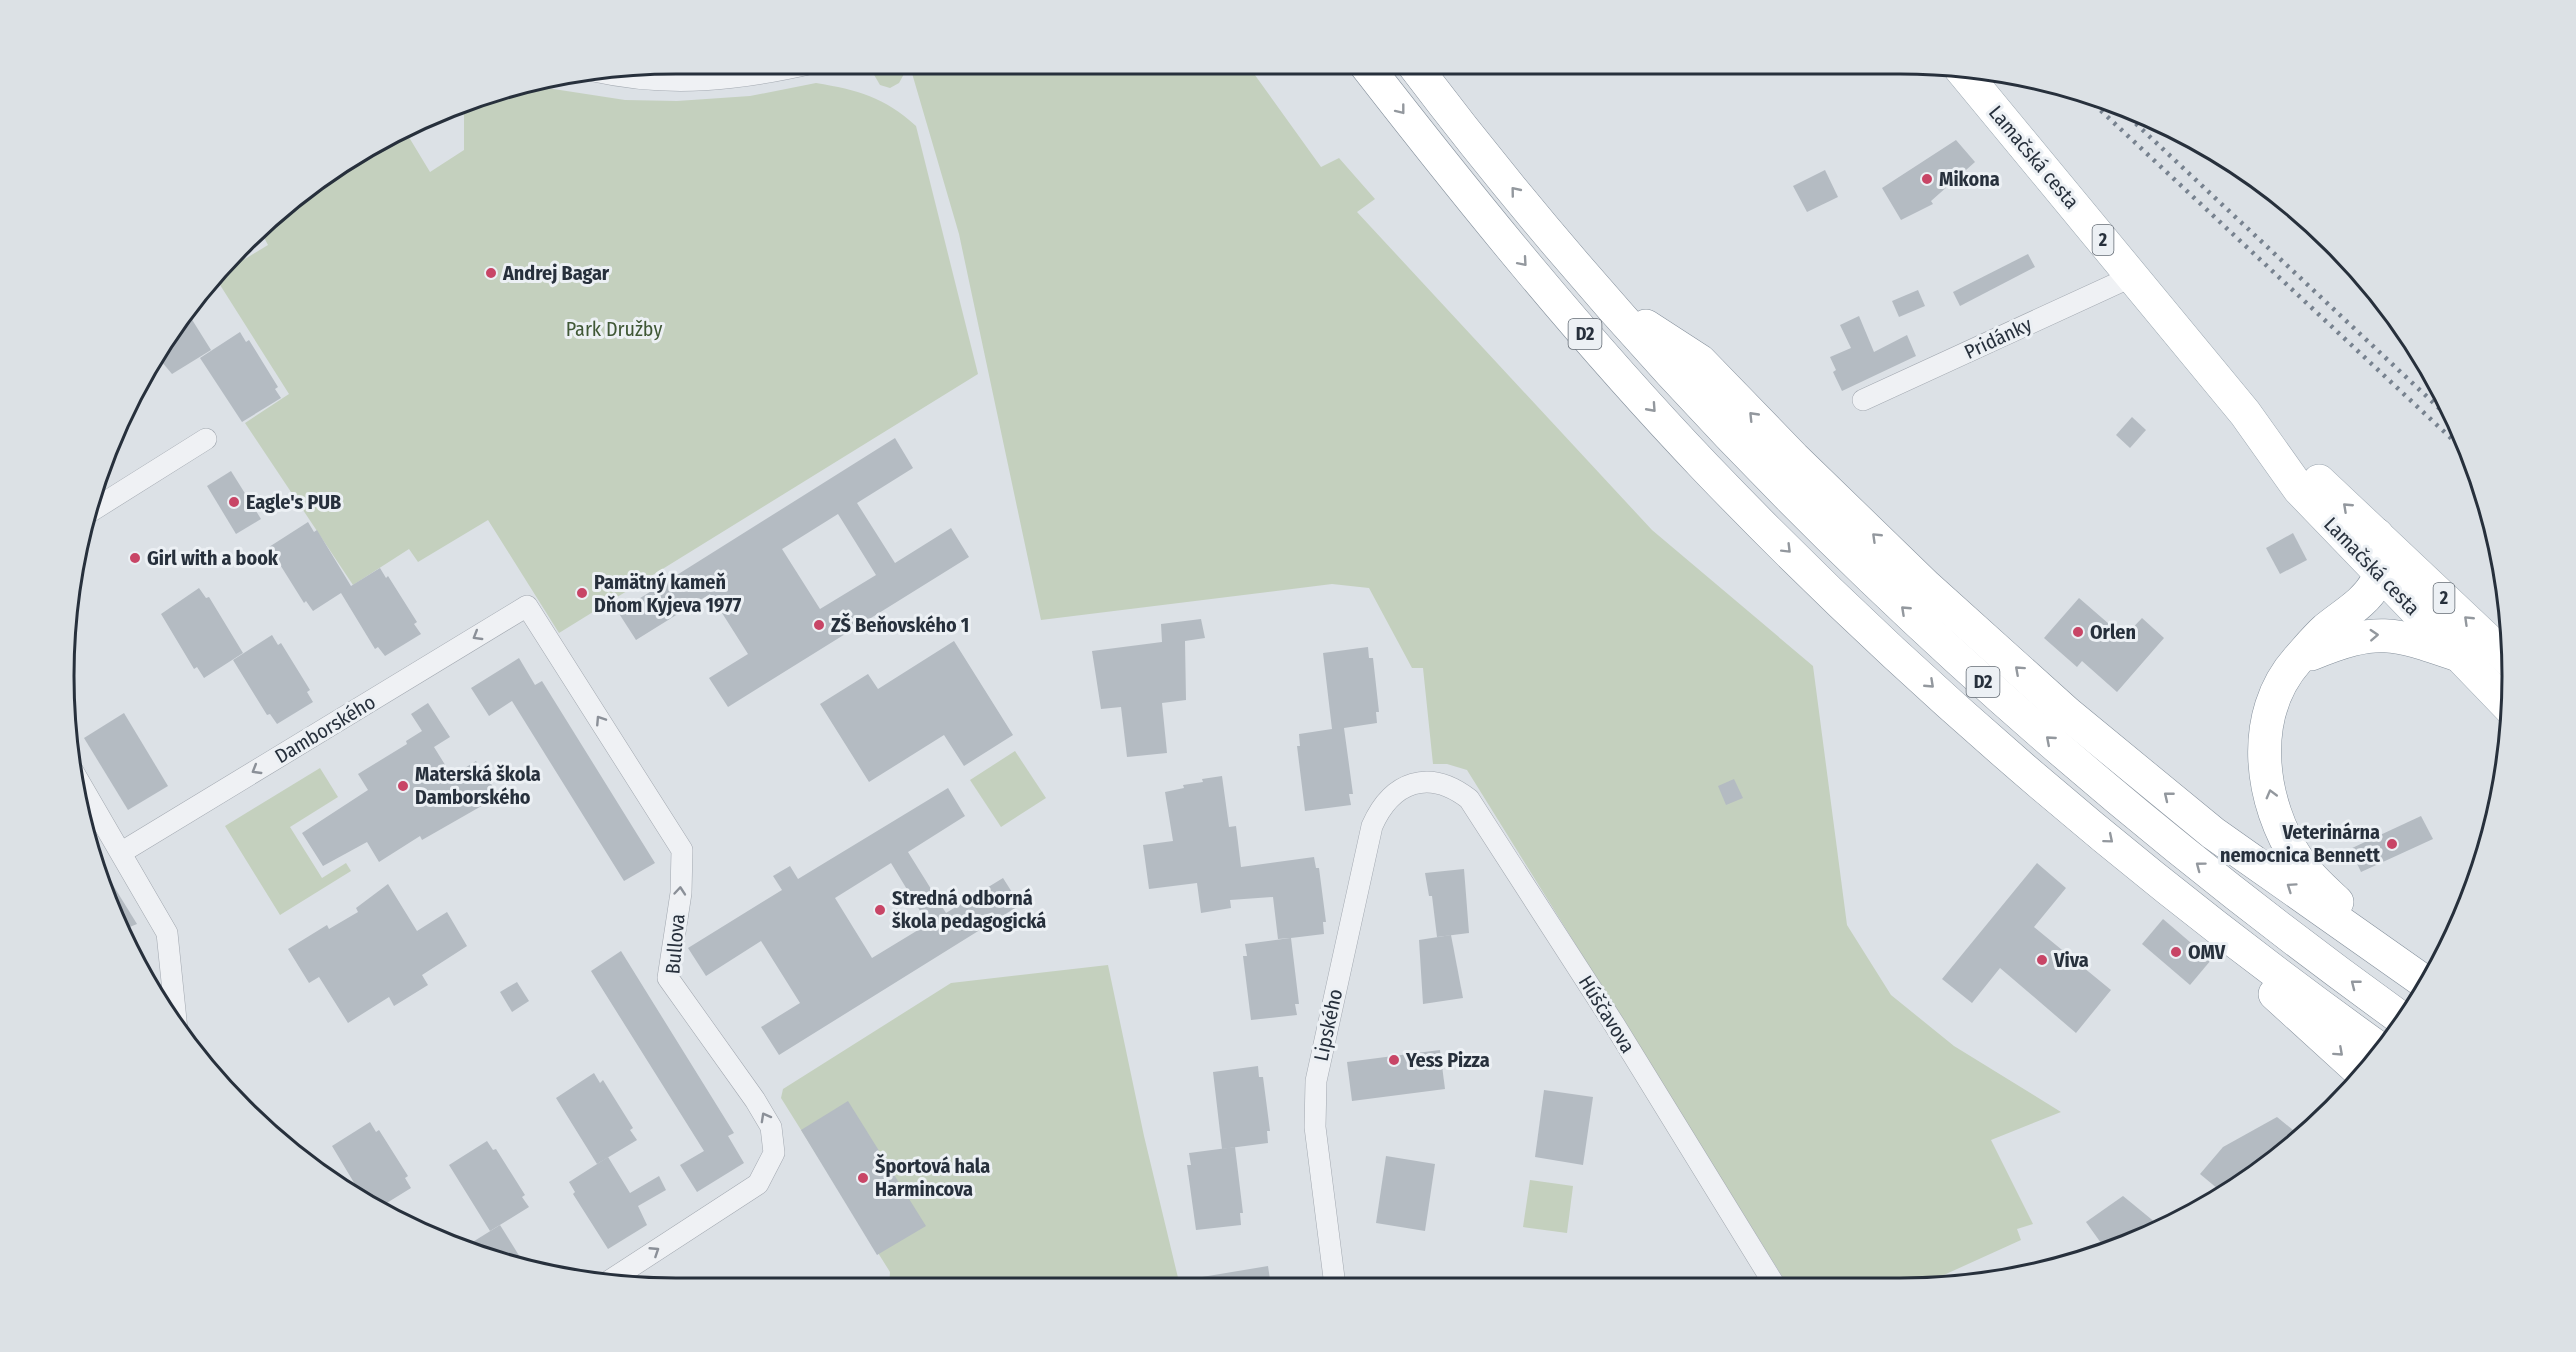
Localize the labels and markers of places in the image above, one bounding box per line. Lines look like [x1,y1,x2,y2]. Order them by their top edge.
place label: Mikona [1939,167,2000,191]
marker: Mikona [1920,172,1934,186]
place label: Andrej Bagar [502,261,610,285]
marker: Andrej Bagar [484,266,498,280]
place label: Eagle's PUB [246,490,341,514]
marker: Eagle's PUB [227,495,241,509]
place label: Girl with a book [147,546,279,570]
marker: Girl with a book [128,551,142,565]
place label: Pamätný kameň Dňom Kyjeva 1977 [594,570,742,617]
marker: Pamätný kameň Dňom Kyjeva 1977 [575,586,589,600]
place label: ZŠ Beňovského 1 [831,612,969,637]
marker: ZŠ Beňovského 1 [812,618,826,632]
place label: Orlen [2090,620,2136,644]
marker: Orlen [2071,625,2085,639]
place label: Materská škola Damborského [415,762,541,809]
marker: Materská škola Damborského [396,779,410,793]
place label: Veterinárna nemocnica Bennett [2220,820,2381,867]
marker: Veterinárna nemocnica Bennett [2385,837,2399,851]
place label: Stredná odborná škola pedagogická [892,886,1046,933]
marker: Stredná odborná škola pedagogická [873,903,887,917]
place label: OMV [2188,940,2226,964]
marker: OMV [2169,945,2183,959]
place label: Viva [2053,948,2089,972]
marker: Viva [2035,953,2049,967]
place label: Yess Pizza [1405,1048,1490,1072]
marker: Yess Pizza [1387,1053,1401,1067]
place label: Športová hala Harmincova [875,1153,990,1201]
marker: Športová hala Harmincova [856,1171,870,1185]

